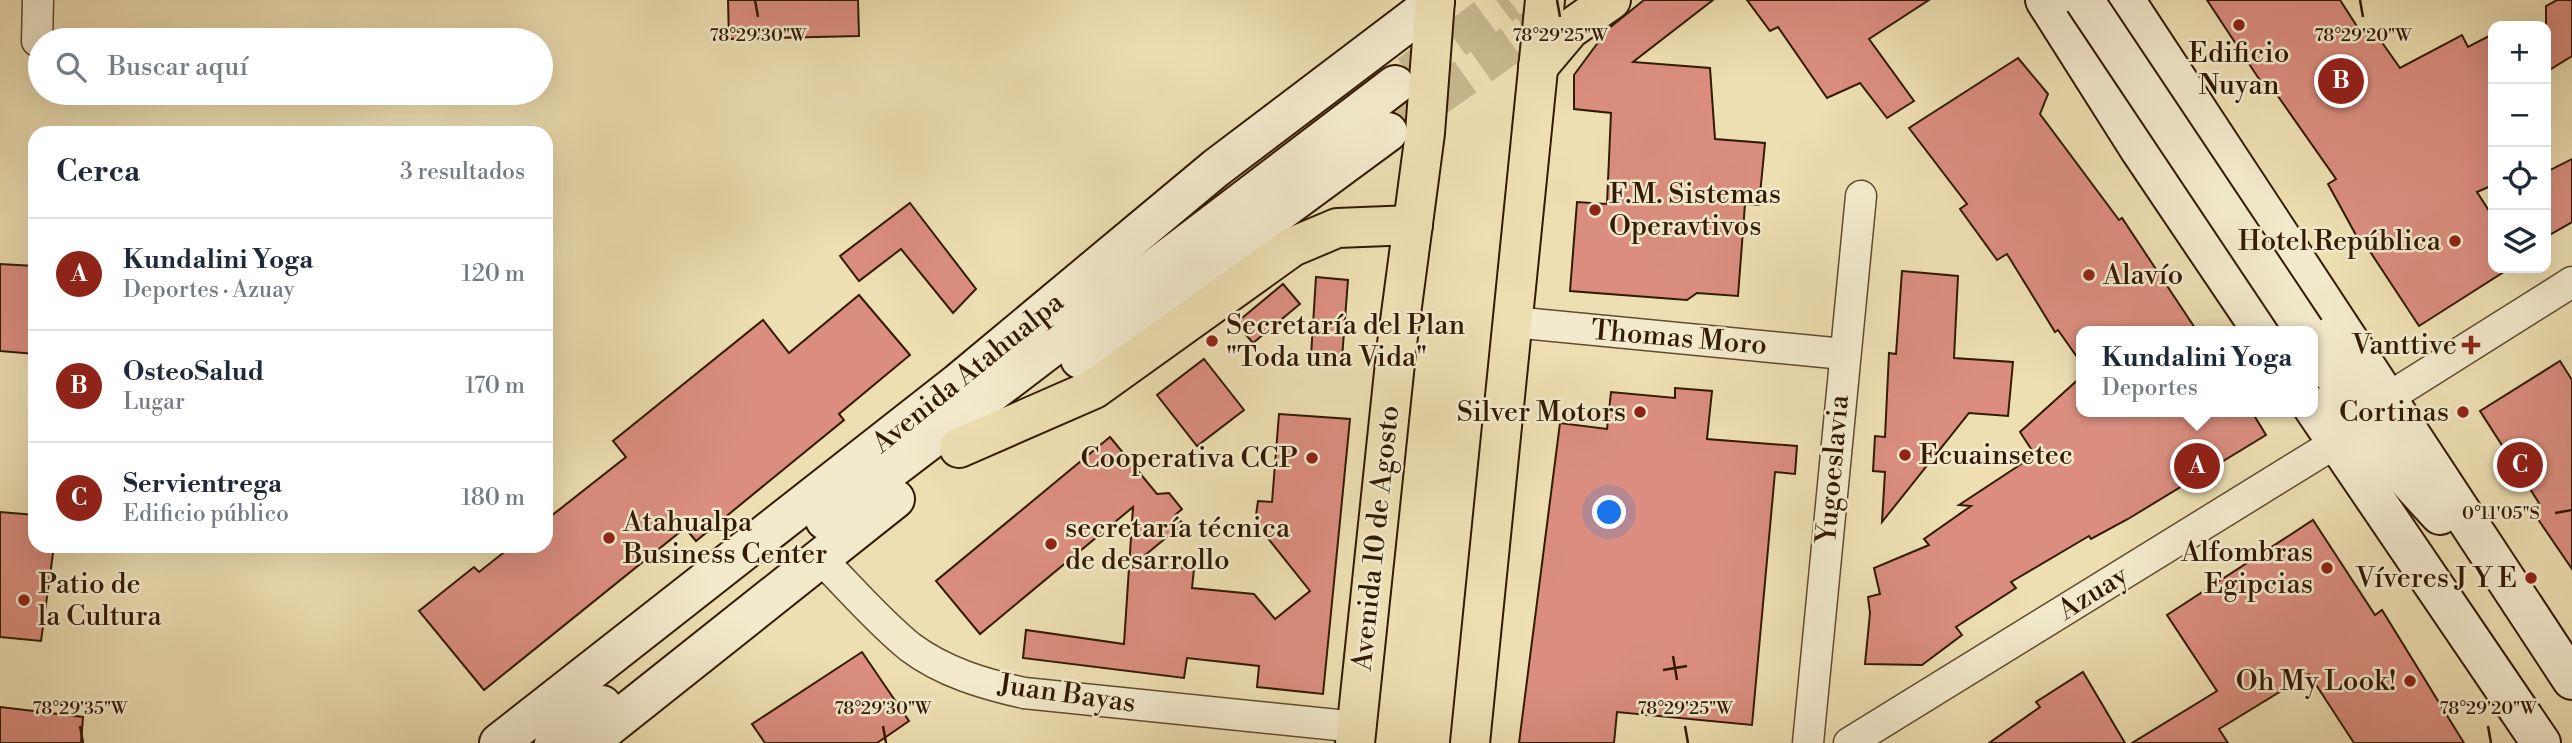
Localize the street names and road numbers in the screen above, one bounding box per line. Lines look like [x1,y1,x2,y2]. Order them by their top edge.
street label: Avenida Atahualpa [864,284,1072,462]
street label: Thomas Moro [1590,313,1768,363]
street label: Yugoeslavia [1809,393,1857,547]
street label: Avenida 10 de Agosto [1345,404,1407,673]
street label: Azuay [2051,558,2135,629]
street label: Juan Bayas [995,667,1138,721]

